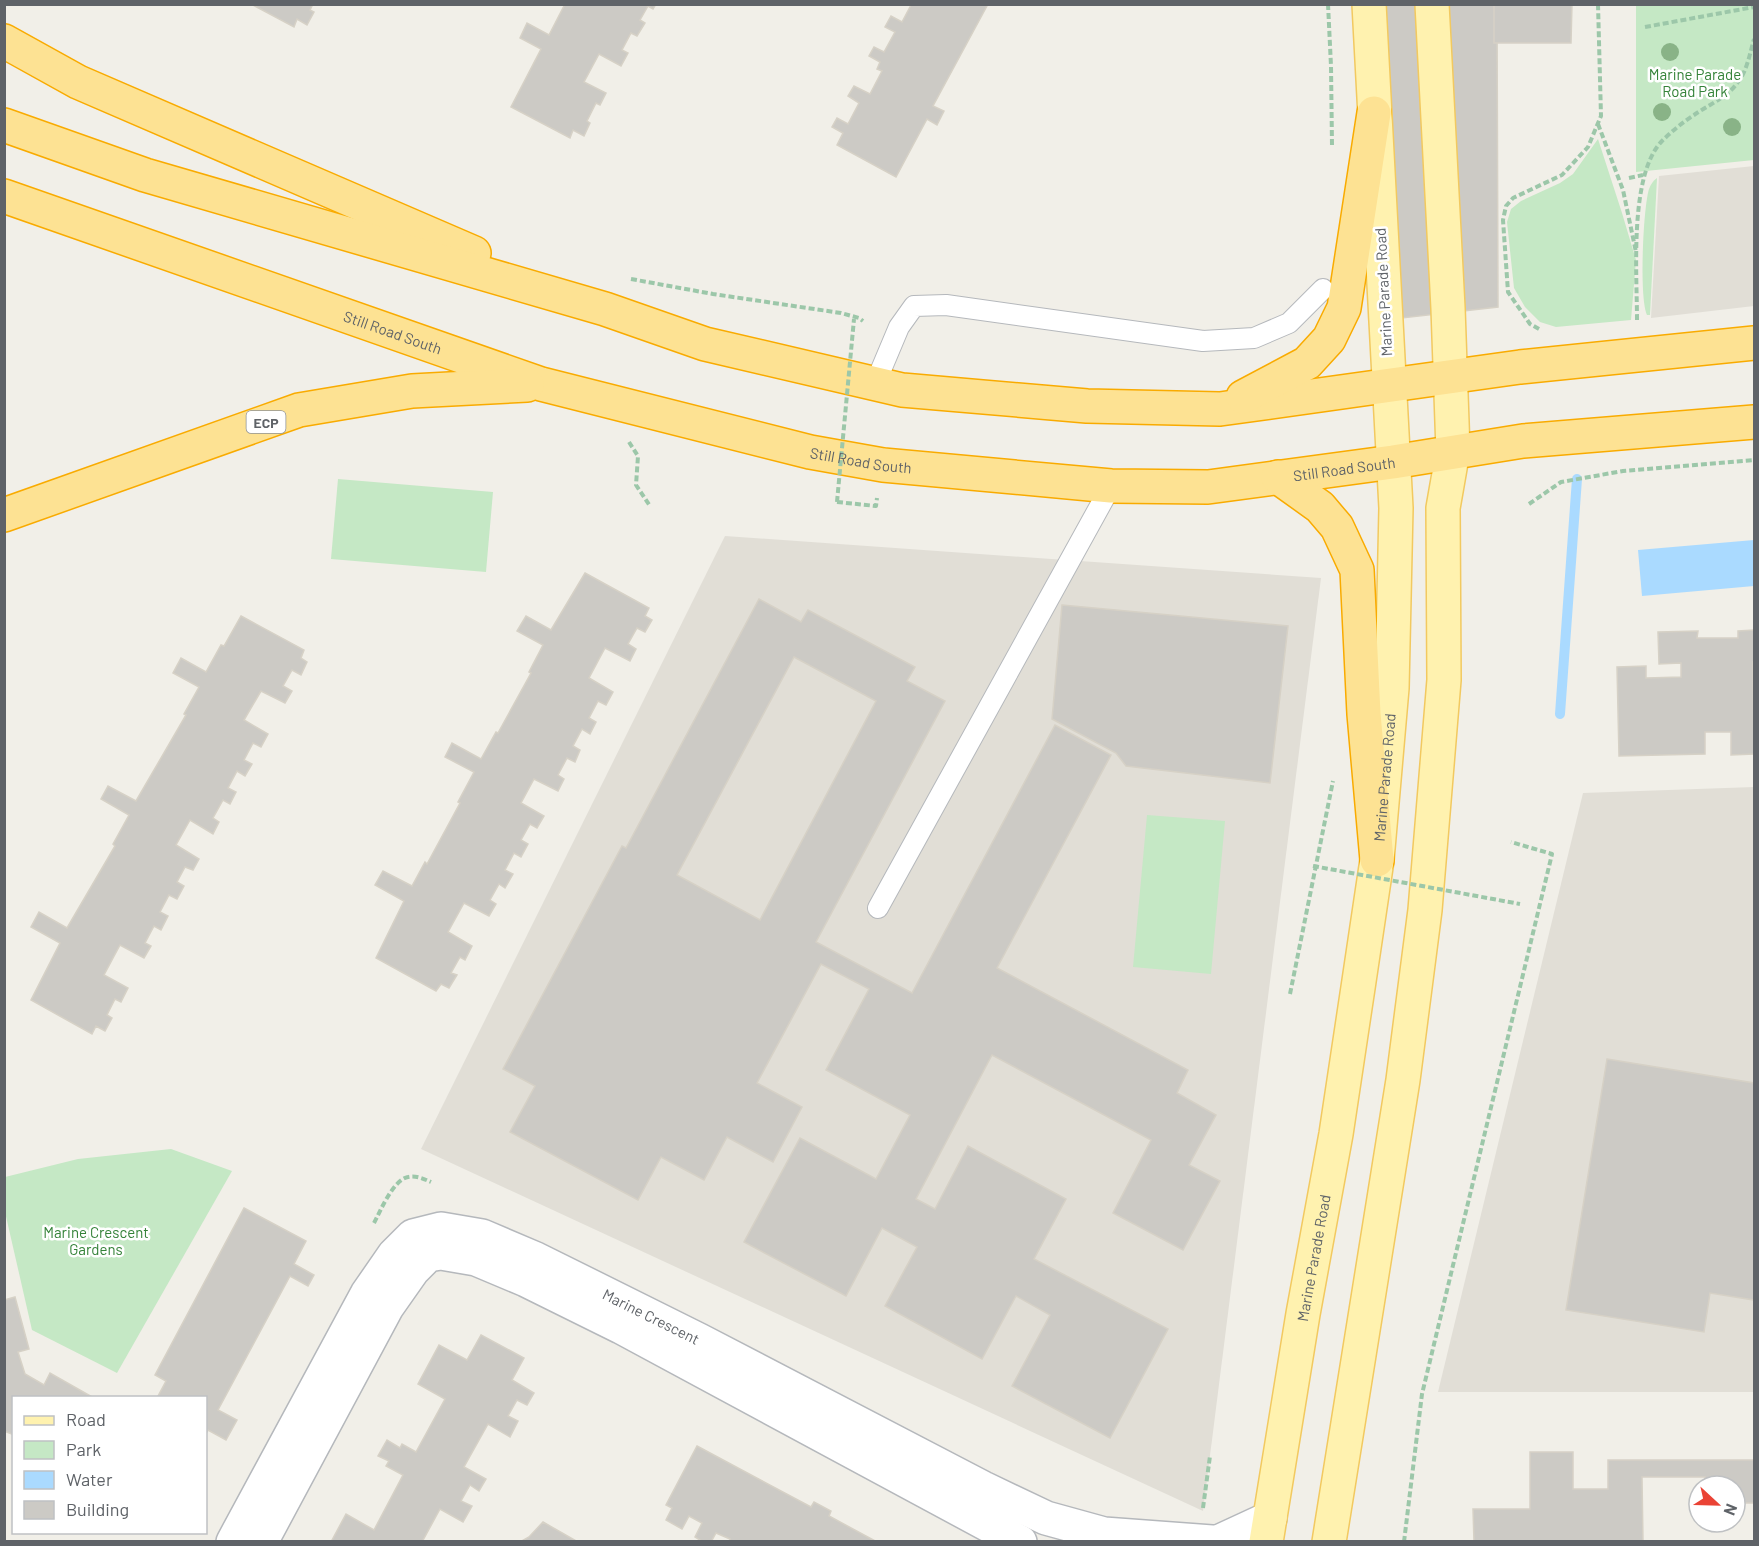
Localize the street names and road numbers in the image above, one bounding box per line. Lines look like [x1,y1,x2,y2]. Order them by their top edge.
street label: Marine Parade Road [1371,227,1395,357]
street label: Still Road South [341,307,444,358]
road number: ECP [246,411,286,433]
street label: Still Road South [809,443,913,477]
street label: Still Road South [1292,453,1396,484]
street label: Marine Parade Road [1370,712,1399,842]
street label: Marine Parade Road [1293,1193,1334,1323]
street label: Marine Crescent [600,1285,703,1348]

